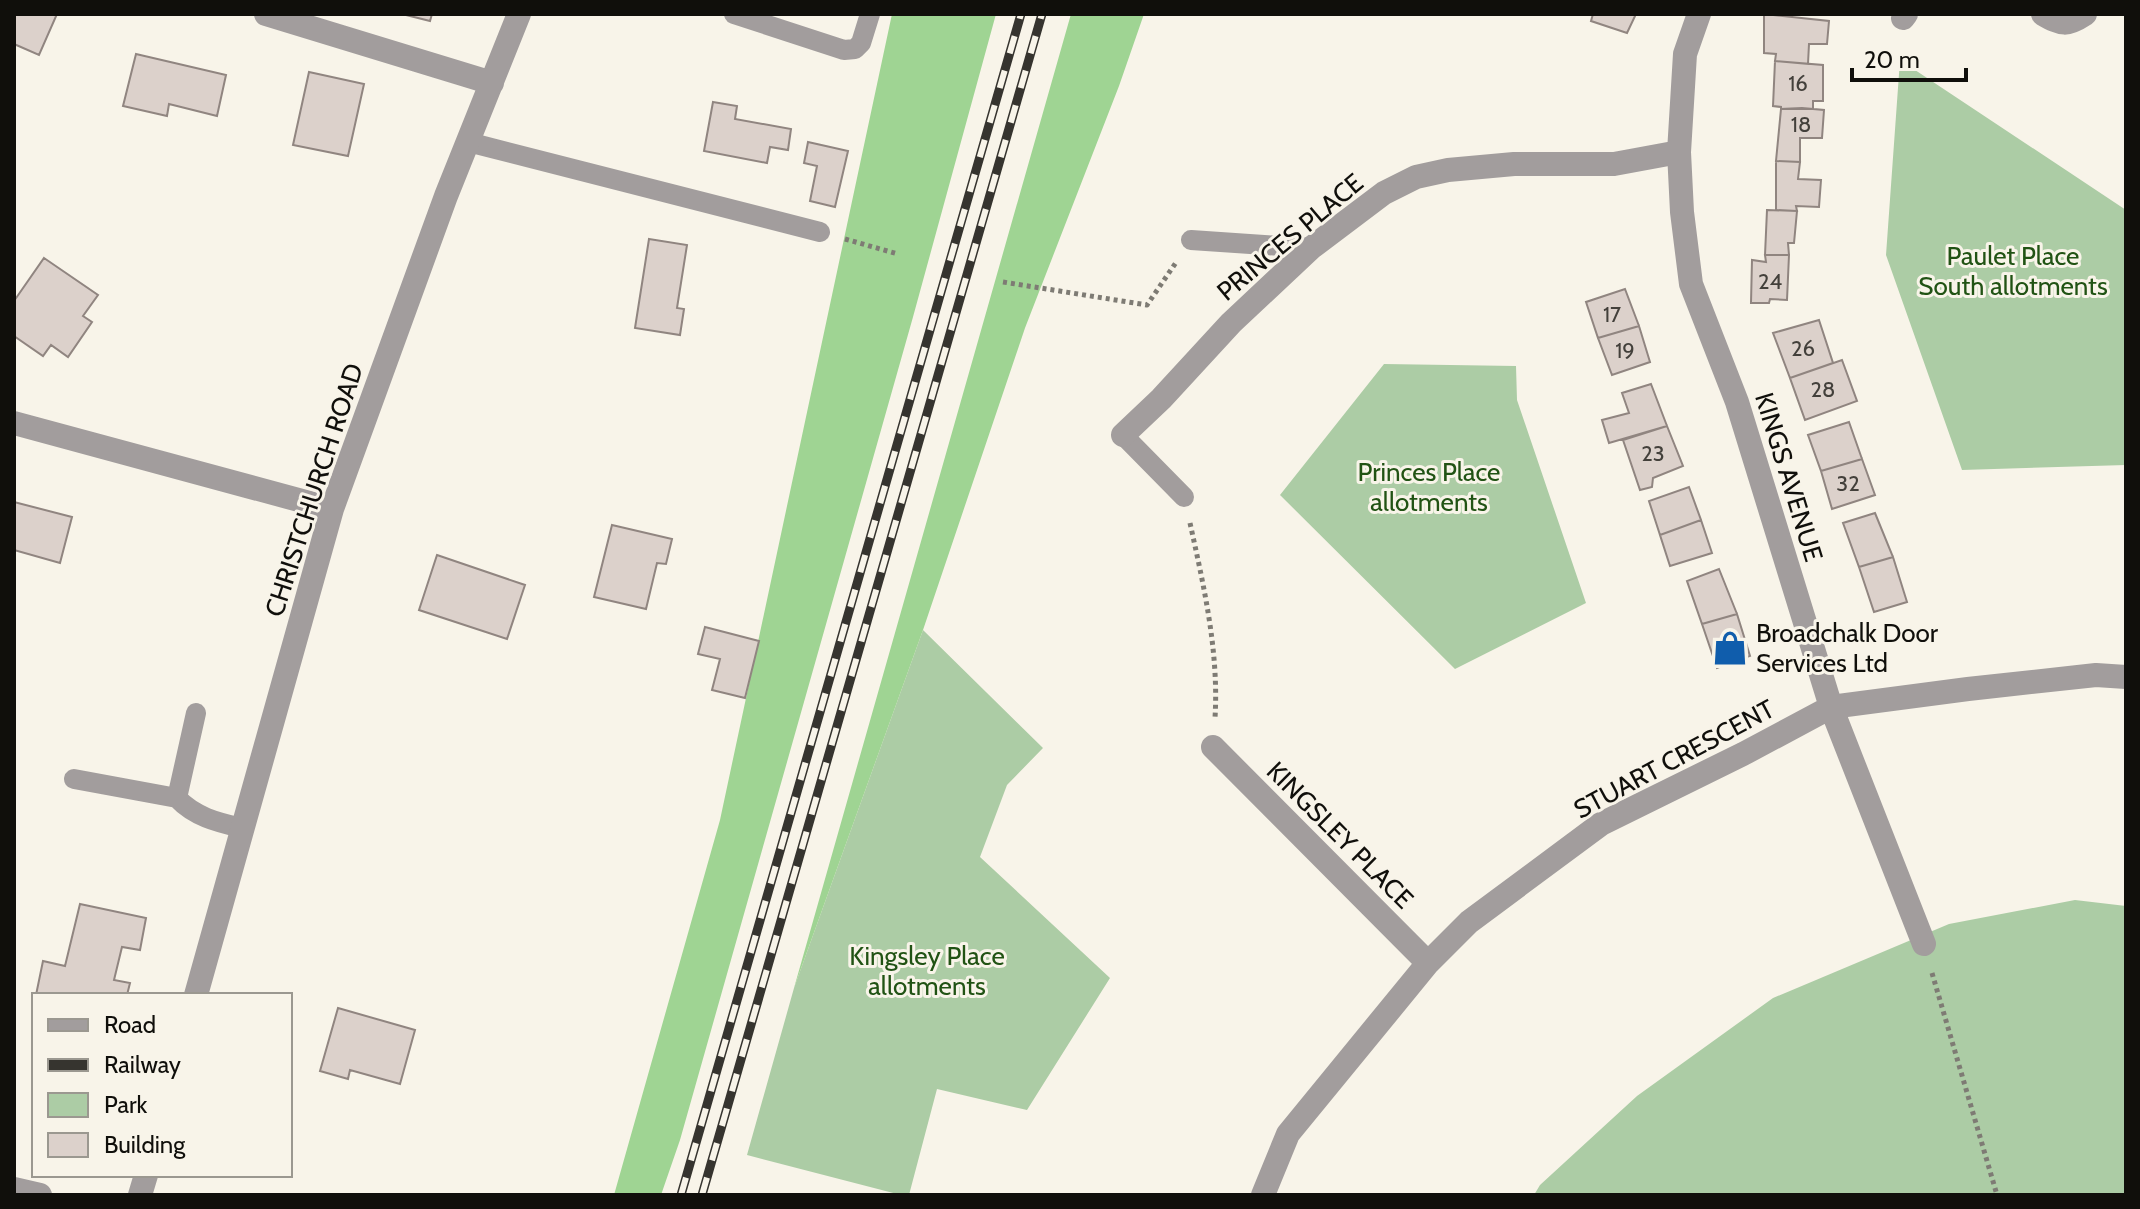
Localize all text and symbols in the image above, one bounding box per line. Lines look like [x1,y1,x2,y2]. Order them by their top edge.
scale bar [1852,32,1966,82]
text: 20 m [1864,45,1920,74]
house number: 16 [1788,70,1808,97]
house number: 18 [1791,111,1811,138]
street label: PRINCES PLACE [1210,167,1370,307]
park label: Paulet Place South allotments [1918,240,2108,302]
house number: 24 [1758,268,1782,295]
house number: 17 [1603,301,1621,328]
house number: 26 [1791,335,1815,362]
house number: 19 [1615,337,1635,364]
street label: CHRISTCHURCH ROAD [258,359,370,621]
house number: 28 [1811,376,1835,403]
street label: KINGS AVENUE [1748,389,1830,565]
house number: 23 [1641,440,1665,467]
park label: Princes Place allotments [1358,456,1500,518]
house number: 32 [1836,470,1860,497]
place label: Broadchalk Door Services Ltd [1756,617,1939,679]
shop icon: Broadchalk Door Services Ltd [1711,629,1749,667]
street label: STUART CRESCENT [1568,693,1780,825]
street label: KINGSLEY PLACE [1260,755,1420,915]
park label: Kingsley Place allotments [849,940,1005,1002]
legend [32,993,292,1177]
text: Road [104,1010,156,1039]
text: Railway [104,1050,181,1079]
text: Park [104,1090,147,1119]
text: Building [104,1130,186,1159]

